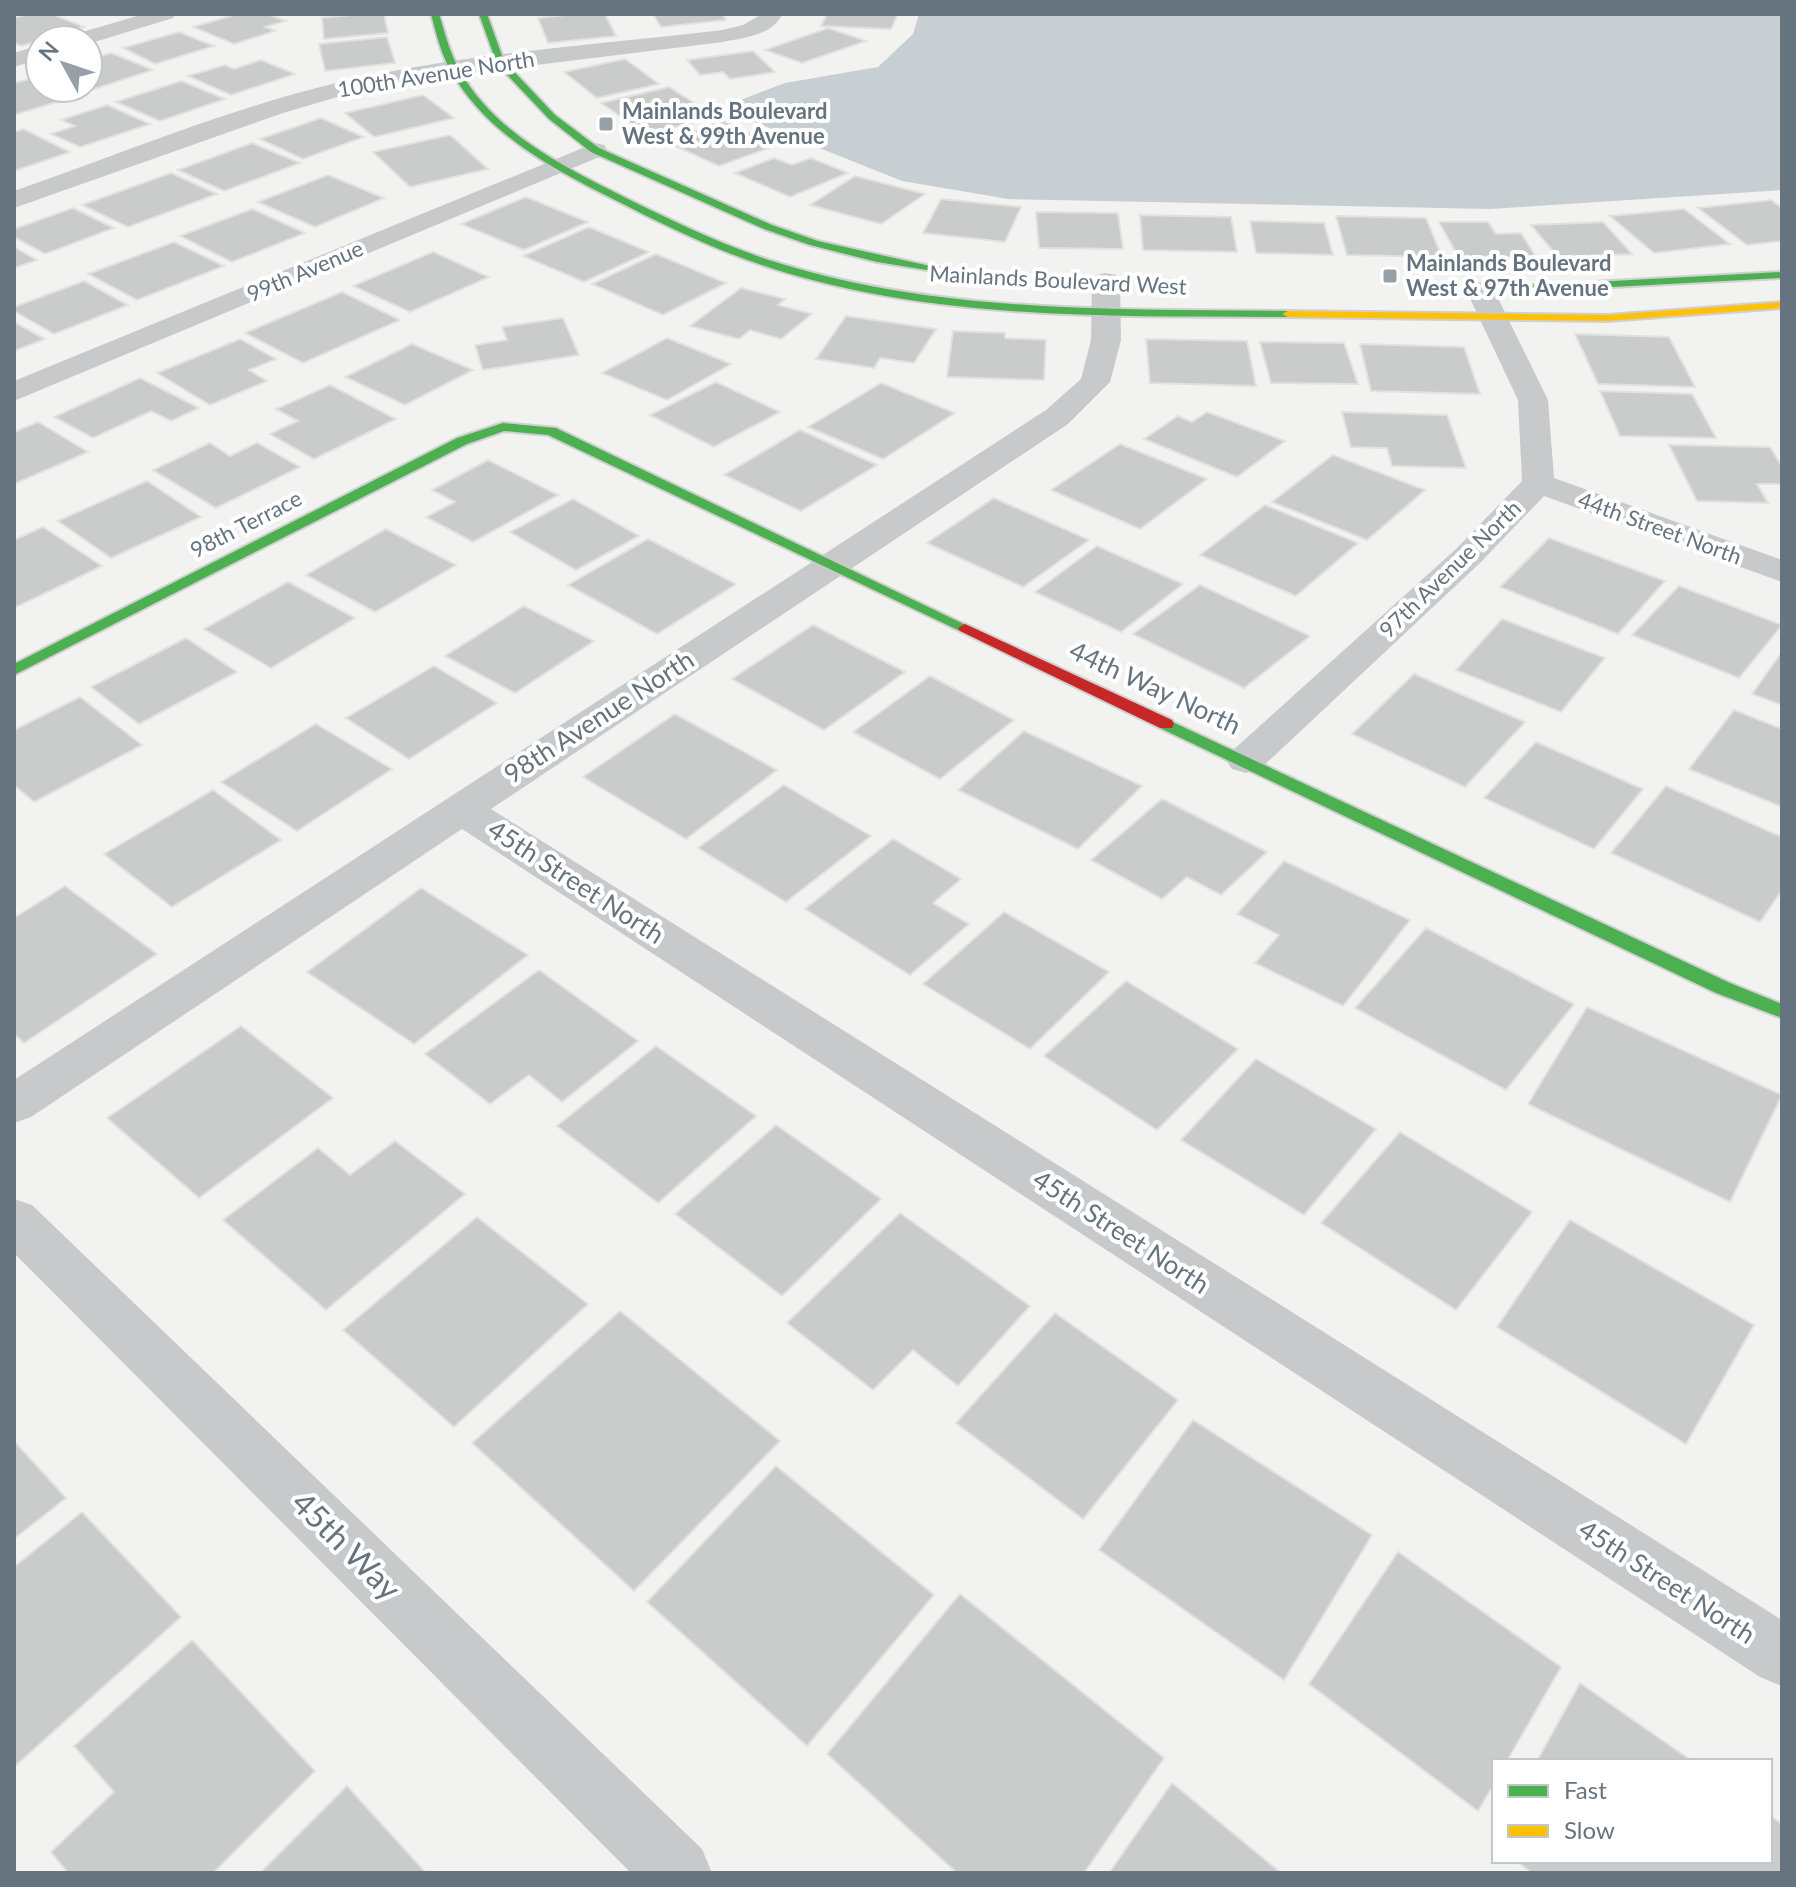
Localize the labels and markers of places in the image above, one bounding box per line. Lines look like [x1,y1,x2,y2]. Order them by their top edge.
place label: Mainlands Boulevard West & 99th Avenue [622,97,827,149]
marker: Mainlands Boulevard West & 99th Avenue [597,115,615,133]
place label: Mainlands Boulevard West & 97th Avenue [1406,249,1611,301]
marker: Mainlands Boulevard West & 97th Avenue [1381,267,1399,285]

